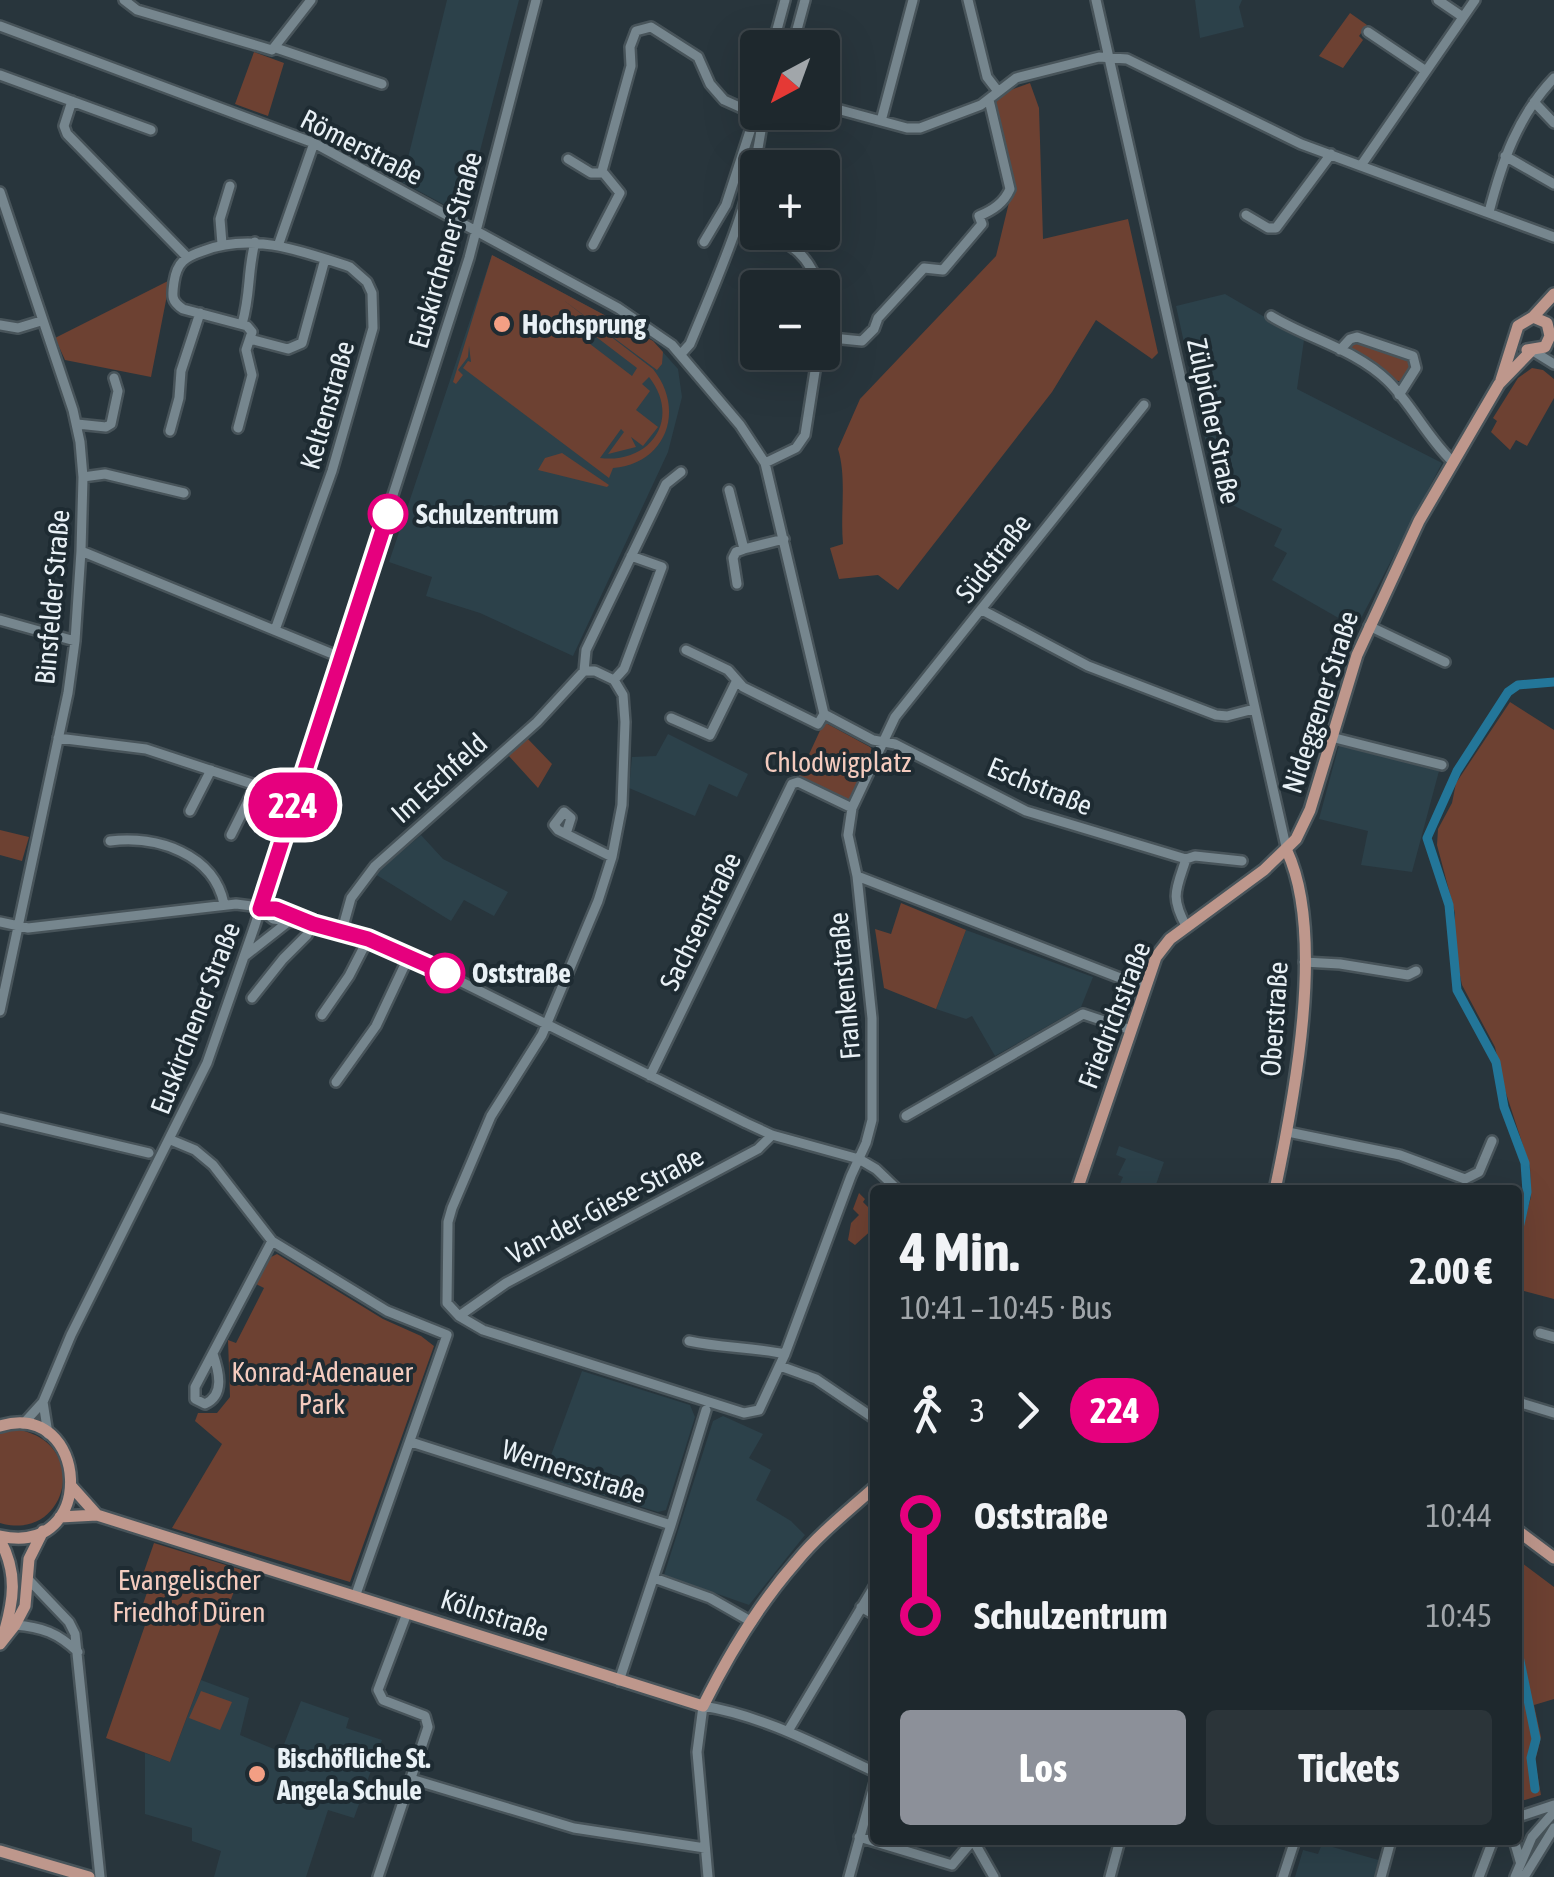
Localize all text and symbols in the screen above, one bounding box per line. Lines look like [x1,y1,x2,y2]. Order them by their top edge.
north arrow [740,30,840,130]
map controls [740,30,840,370]
street label: Römerstraße [296,103,428,191]
street label: Euskirchener Straße [402,148,488,352]
button: + [740,150,840,250]
button: − [740,270,840,370]
place label: Hochsprung [522,308,647,340]
marker: Hochsprung [491,313,513,335]
street label: Zülpicher Straße [1181,335,1247,507]
street label: Keltenstraße [293,337,361,473]
marker: Schulzentrum [369,495,407,533]
place label: Schulzentrum [416,498,559,530]
street label: Binsfelder Straße [28,508,76,686]
street label: Südstraße [949,508,1037,608]
street label: Nideggener Straße [1276,607,1364,797]
street label: Im Eschfeld [385,727,493,829]
park label: Chlodwigplatz [765,746,911,778]
street label: Eschstraße [983,751,1097,821]
line badge: 224 [236,772,350,838]
text: 224 [268,785,318,825]
street label: Sachsenstraße [653,847,747,995]
street label: Frankenstraße [822,911,866,1061]
street label: Euskirchener Straße [144,918,246,1118]
street label: Friedrichstraße [1071,937,1157,1093]
marker: Oststraße [426,954,464,992]
place label: Oststraße [472,957,571,989]
street label: Oberstraße [1254,960,1294,1078]
street label: Van-der-Giese-Straße [501,1140,709,1270]
text: 4 Min. [900,1220,1019,1283]
text: 2.00 € [1409,1249,1492,1292]
text: 10:41 – 10:45 · Bus [900,1289,1112,1326]
park label: Konrad-Adenauer Park [231,1356,414,1420]
icon: walk [900,1383,955,1438]
icon: forward [1000,1383,1055,1438]
text: 224 [1090,1390,1139,1430]
text: 3 [970,1392,985,1429]
street label: Wernersstraße [498,1433,650,1509]
text: Oststraße [974,1494,1108,1537]
text: 10:44 [1426,1497,1492,1534]
park label: Evangelischer Friedhof Düren [112,1564,266,1628]
street label: Kölnstraße [437,1582,553,1648]
text: Schulzentrum [974,1594,1168,1637]
text: 10:45 [1426,1597,1492,1634]
button: Los [900,1710,1186,1825]
button: Tickets [1206,1710,1492,1825]
place label: Bischöfliche St. Angela Schule [276,1742,431,1806]
marker: Bischöfliche St. Angela Schule [246,1763,268,1785]

